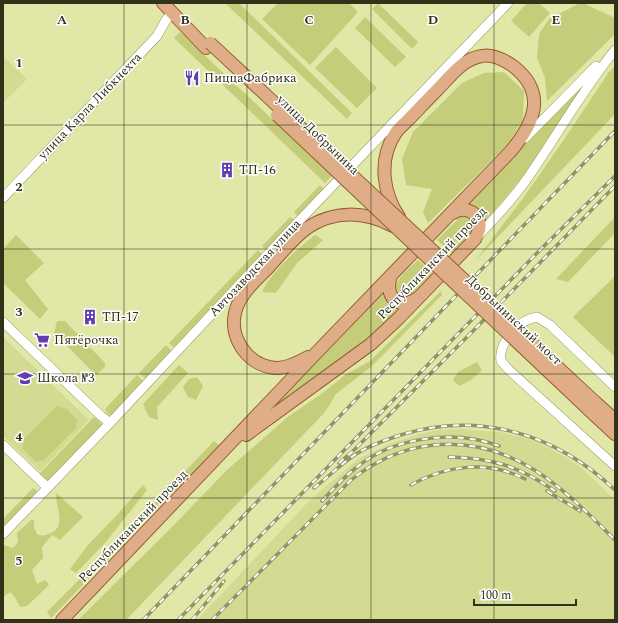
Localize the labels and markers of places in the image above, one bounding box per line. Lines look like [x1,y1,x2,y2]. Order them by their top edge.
place label: ПиццаФабрика [204,68,297,88]
restaurant icon: ПиццаФабрика [183,69,201,87]
place label: ТП-16 [239,160,276,180]
building icon: ТП-16 [218,161,236,179]
place label: ТП-17 [102,307,139,327]
building icon: ТП-17 [81,308,99,326]
place label: Пятёрочка [54,330,119,350]
supermarket icon: Пятёрочка [33,331,51,349]
place label: Школа №3 [37,368,95,388]
school or university icon: Школа №3 [16,369,34,387]

